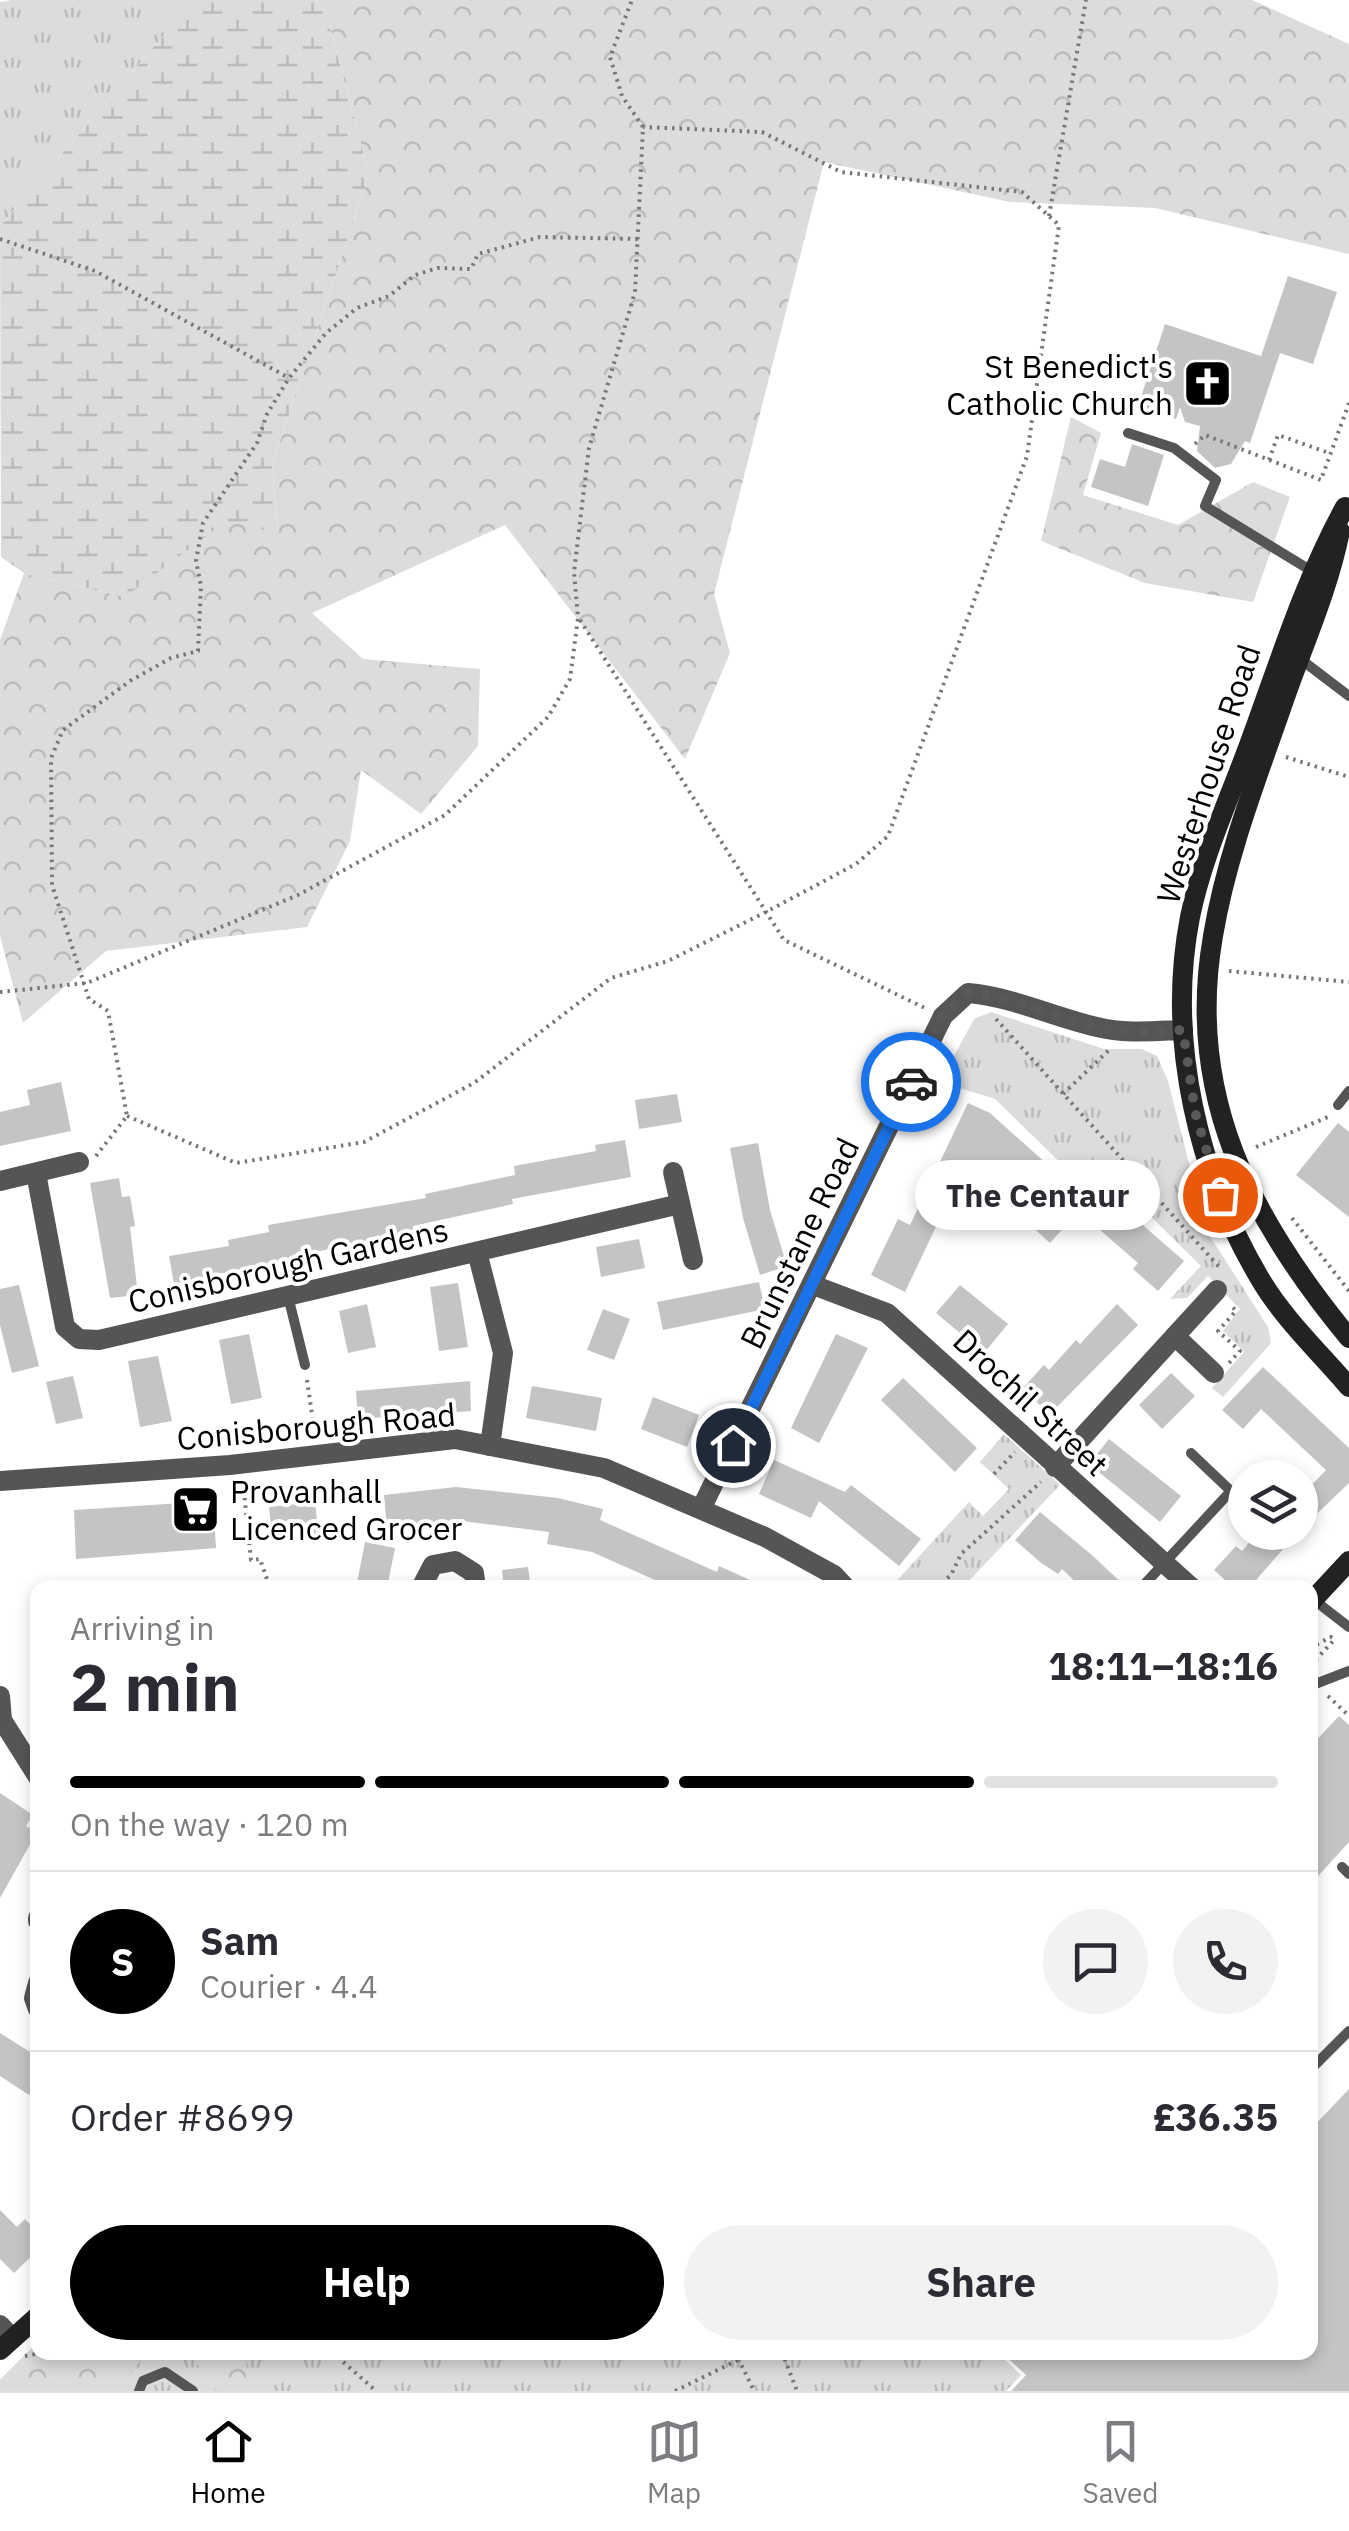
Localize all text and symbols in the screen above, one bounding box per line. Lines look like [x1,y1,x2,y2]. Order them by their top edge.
place label: St Benedict's Catholic Church [946,345,1173,424]
church icon: St Benedict's Catholic Church [1182,358,1234,410]
street label: Westerhouse Road [1146,639,1270,909]
courier [861,1032,961,1132]
icon: car [884,1055,939,1110]
street label: Brunstane Road [730,1131,868,1355]
pin [1178,1153,1263,1238]
callout: The Centaur [915,1160,1160,1230]
icon: bag [1193,1168,1248,1223]
text: The Centaur [946,1174,1129,1216]
street label: Conisborough Gardens [124,1208,452,1322]
street label: Drochil Street [945,1319,1117,1485]
street label: Conisborough Road [175,1393,457,1459]
pin [691,1403,776,1488]
icon: home [706,1418,761,1473]
map controls [1228,1460,1318,1550]
button: layers [1228,1460,1318,1550]
place label: Provanhall Licenced Grocer [230,1470,462,1549]
supermarket icon: Provanhall Licenced Grocer [169,1483,221,1535]
text: Arriving in [70,1607,215,1649]
text: 18:11–18:16 [1048,1641,1278,1690]
text: 2 min [70,1644,240,1729]
text: On the way · 120 m [70,1803,349,1845]
button: chat [1043,1909,1148,2014]
button: phone [1173,1909,1278,2014]
text: Sam [200,1916,279,1965]
text: S [111,1937,134,1986]
text: Courier · 4.4 [200,1965,378,2007]
text: Order #8699 [70,2092,295,2141]
text: £36.35 [1153,2092,1278,2141]
button: Help [70,2225,664,2340]
button: Share [684,2225,1278,2340]
tab: Home [190,2414,266,2511]
tab: Map [647,2414,702,2511]
tab: Saved [1082,2414,1159,2511]

